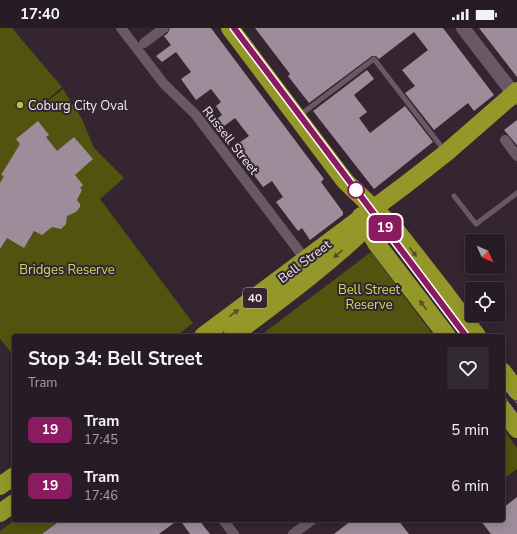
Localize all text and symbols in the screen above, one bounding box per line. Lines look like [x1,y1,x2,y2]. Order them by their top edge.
text: 17:40 [20,4,60,24]
place label: Coburg City Oval [28,97,128,115]
marker: Coburg City Oval [15,100,25,110]
street label: Russell Street [198,103,263,179]
unlabelled marker [347,181,365,199]
line badge: 19 [367,215,403,241]
text: 19 [377,218,393,237]
north arrow [465,234,505,274]
map controls [465,234,505,322]
street label: Bell Street [274,236,335,288]
one-way arrow [409,247,417,258]
one-way arrow [333,249,343,258]
park label: Bridges Reserve [19,261,115,279]
park label: Bell Street Reserve [338,281,401,314]
button: locate [465,282,505,322]
road number: 40 [243,288,267,308]
one-way arrow [419,300,427,310]
one-way arrow [229,309,240,317]
text: Stop 34: Bell Street [28,346,202,372]
button: heart [447,347,489,389]
text: Tram [28,374,57,392]
text: Tram [84,411,119,431]
text: 19 [42,420,58,439]
text: 5 min [451,420,489,440]
text: 17:45 [84,431,118,449]
text: Tram [84,467,119,487]
text: 19 [42,476,58,495]
text: 6 min [451,476,489,496]
text: 17:46 [84,487,118,505]

